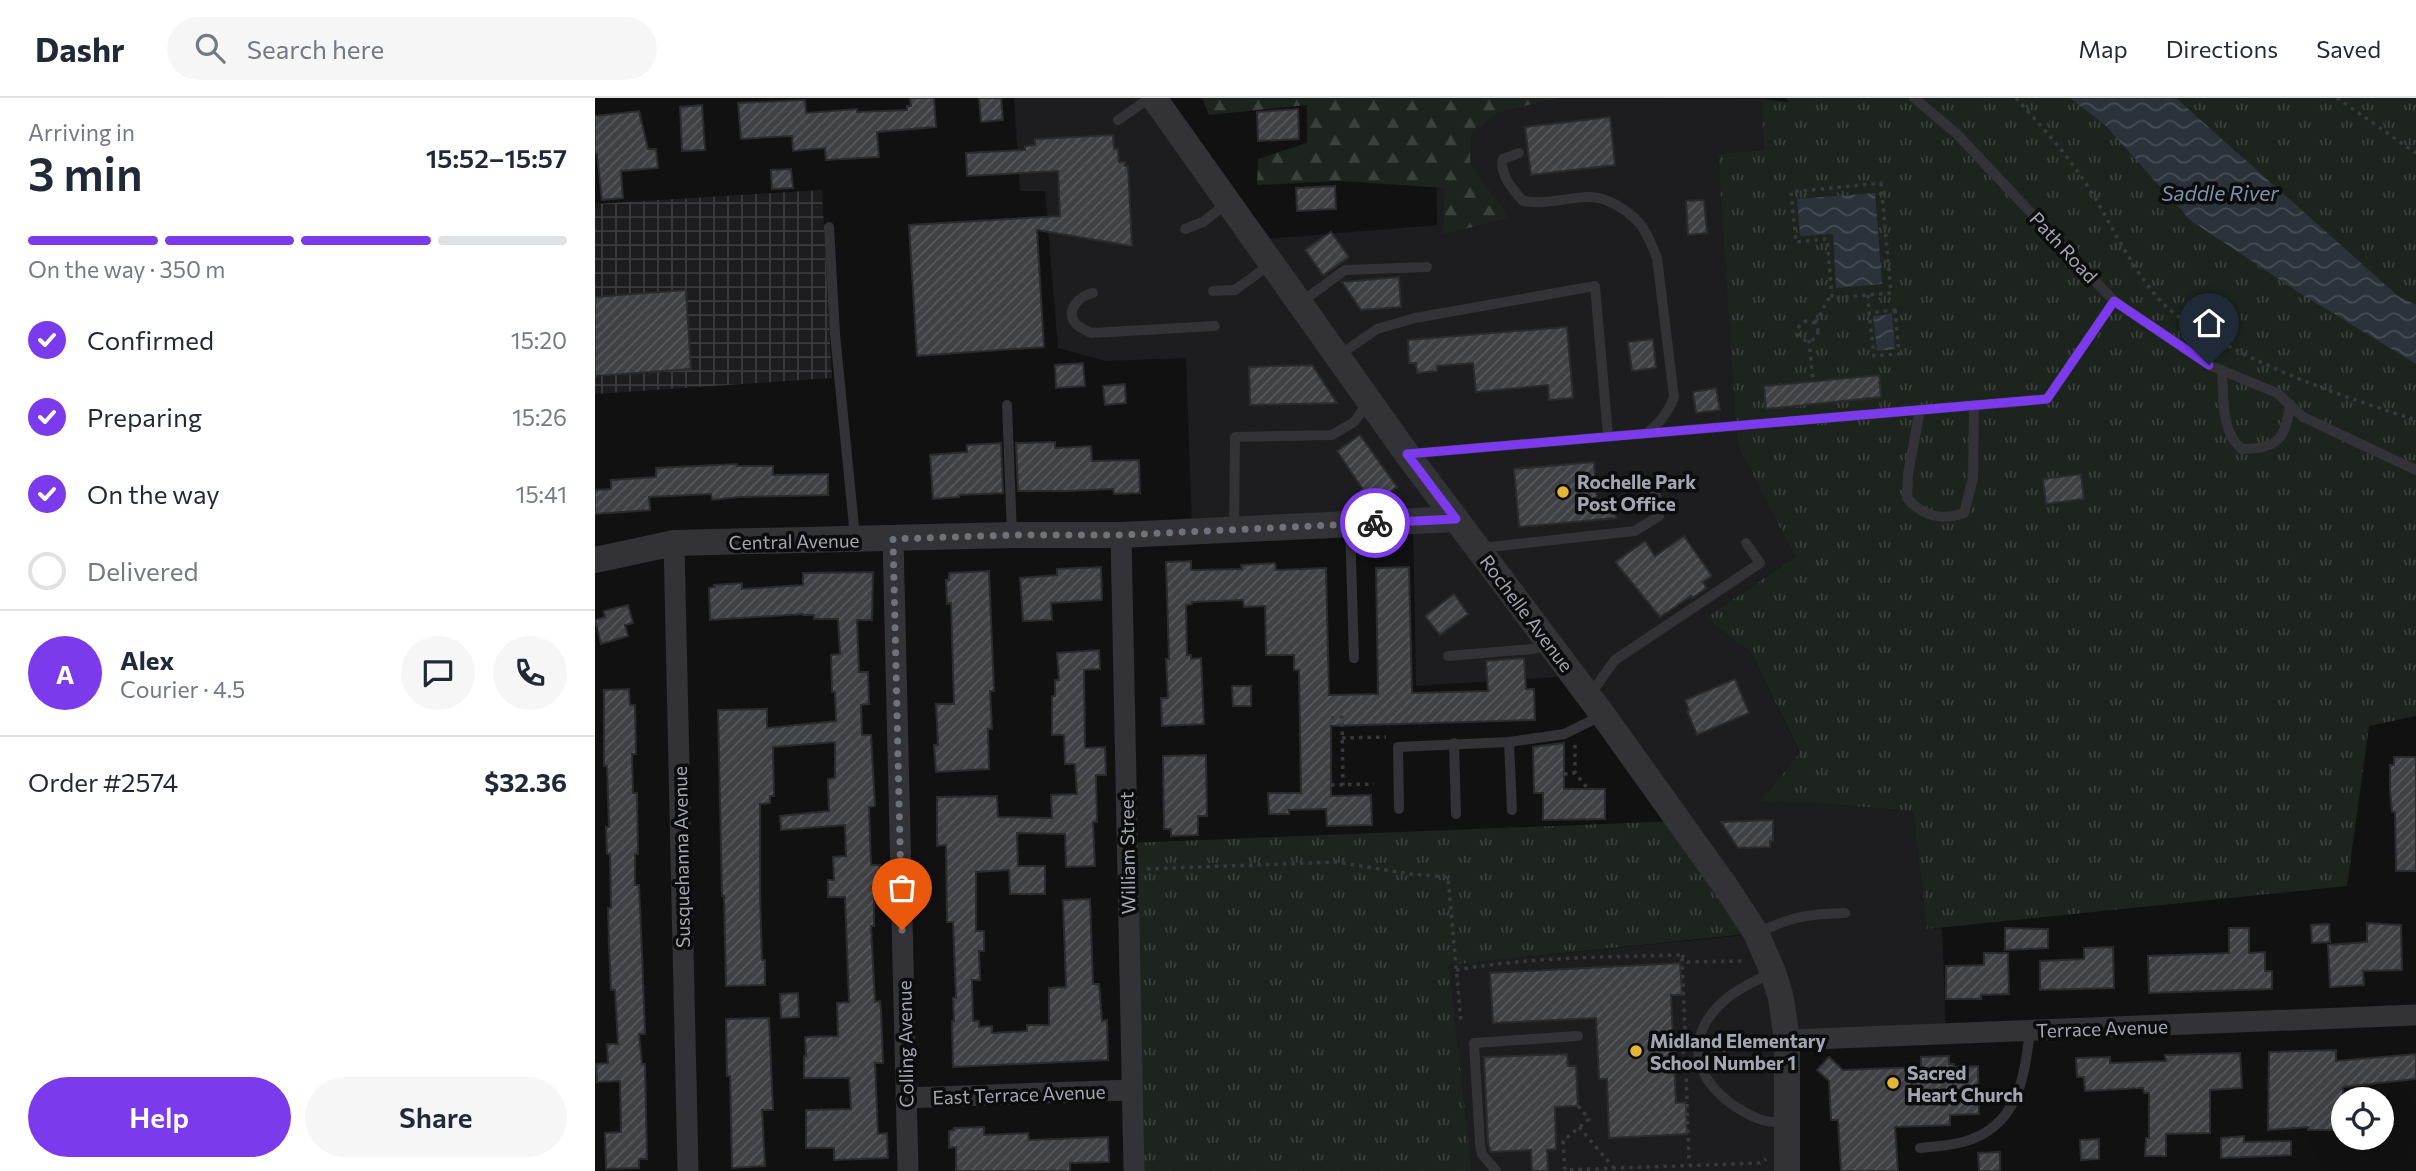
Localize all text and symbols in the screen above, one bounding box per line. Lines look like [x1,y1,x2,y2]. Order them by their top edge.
search box [167,17,657,80]
text: Dashr [35,28,125,69]
icon: search [191,29,229,67]
text: Search here [247,33,384,64]
text: Map [2078,34,2128,63]
text: Directions [2166,34,2278,63]
text: Saved [2316,34,2381,63]
text: Arriving in [28,118,135,146]
text: 15:52–15:57 [426,142,567,173]
text: 3 min [28,144,143,200]
water label: Saddle River [2161,180,2279,205]
street label: Path Road [2025,207,2103,287]
text: On the way · 350 m [28,255,225,283]
pin [2179,293,2239,365]
icon: home [2190,304,2228,342]
icon: check [28,321,66,359]
text: Confirmed [87,324,214,355]
text: 15:20 [511,326,567,354]
icon: check [28,398,66,436]
text: Preparing [87,401,202,432]
text: 15:26 [512,403,567,431]
place label: Rochelle Park Post Office [1577,470,1696,515]
icon: check [28,475,66,513]
text: On the way [87,478,220,509]
text: 15:41 [516,480,567,508]
marker: Rochelle Park Post Office [1555,484,1571,500]
courier [1340,488,1410,558]
icon: bike [1356,504,1394,542]
street label: Central Avenue [728,528,860,554]
street label: Rochelle Avenue [1476,550,1578,676]
text: Delivered [87,555,198,586]
button: chat [401,636,475,710]
button: phone [493,636,567,710]
text: Alex [120,644,174,675]
text: A [56,658,74,689]
text: Courier · 4.5 [120,675,245,703]
text: Order #2574 [28,766,178,797]
text: $32.36 [484,766,567,797]
street label: Susquehanna Avenue [668,766,694,948]
street label: William Street [1114,791,1140,915]
pin [872,858,932,930]
icon: bag [883,869,921,907]
street label: Colling Avenue [892,980,918,1108]
street label: Terrace Avenue [2036,1014,2168,1042]
place label: Midland Elementary School Number 1 [1650,1029,1827,1074]
marker: Midland Elementary School Number 1 [1628,1043,1644,1059]
place label: Sacred Heart Church [1907,1061,2023,1106]
marker: Sacred Heart Church [1885,1075,1901,1091]
button: Help [28,1077,291,1157]
button: Share [305,1077,567,1157]
street label: East Terrace Avenue [932,1079,1106,1109]
map controls [2331,1087,2394,1150]
button: locate [2331,1087,2394,1150]

